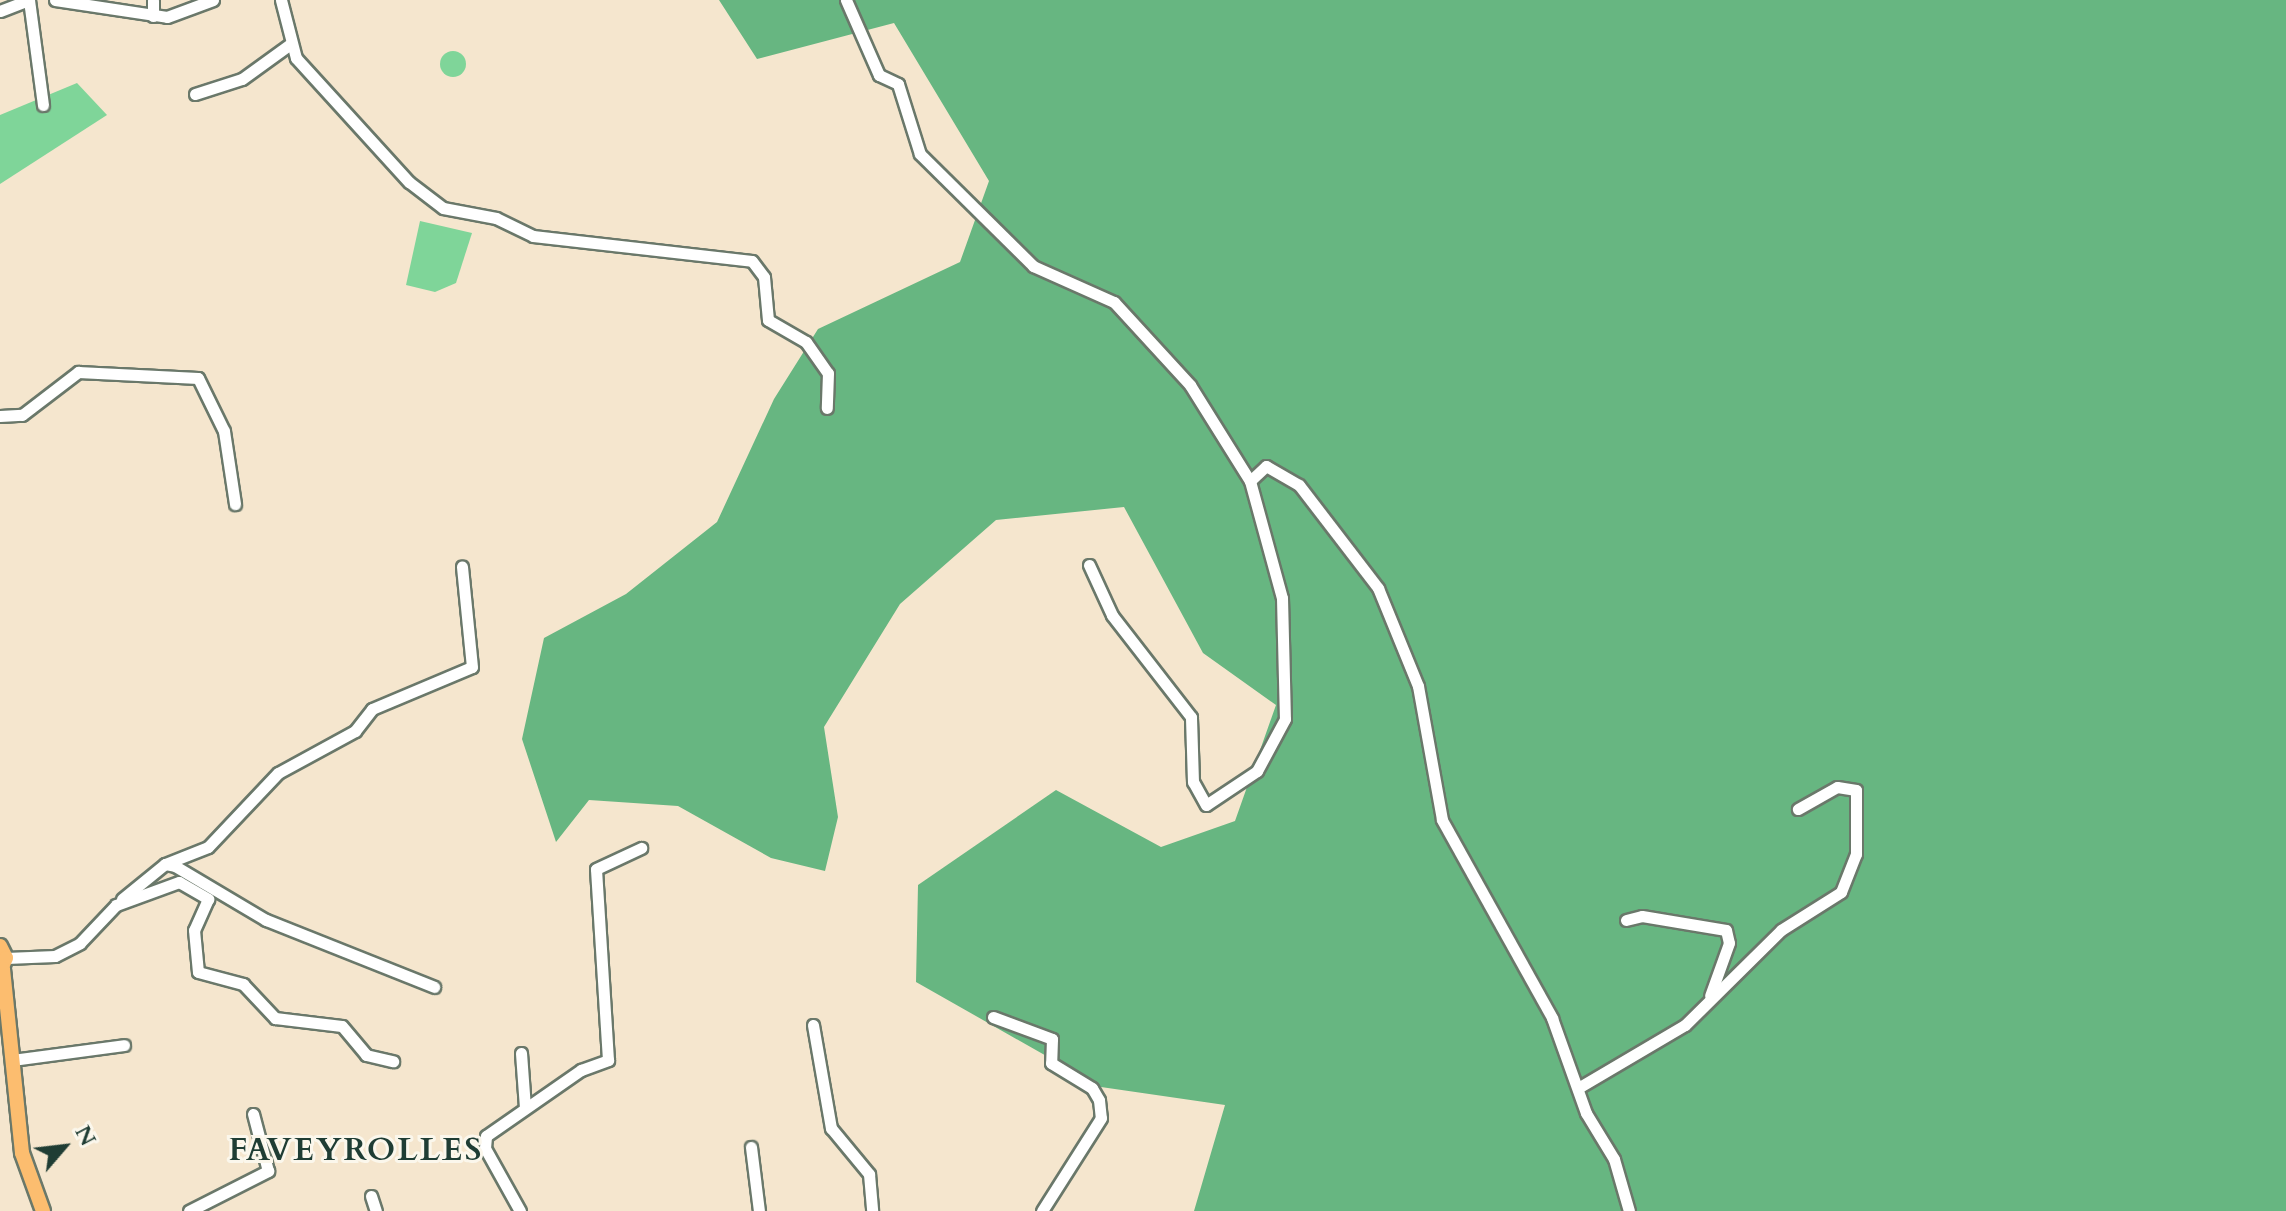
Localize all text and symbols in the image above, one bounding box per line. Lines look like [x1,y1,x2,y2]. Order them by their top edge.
north arrow [24,1107,104,1187]
text: N [67,1120,103,1151]
district label: FAVEYROLLES [229,1131,483,1169]

